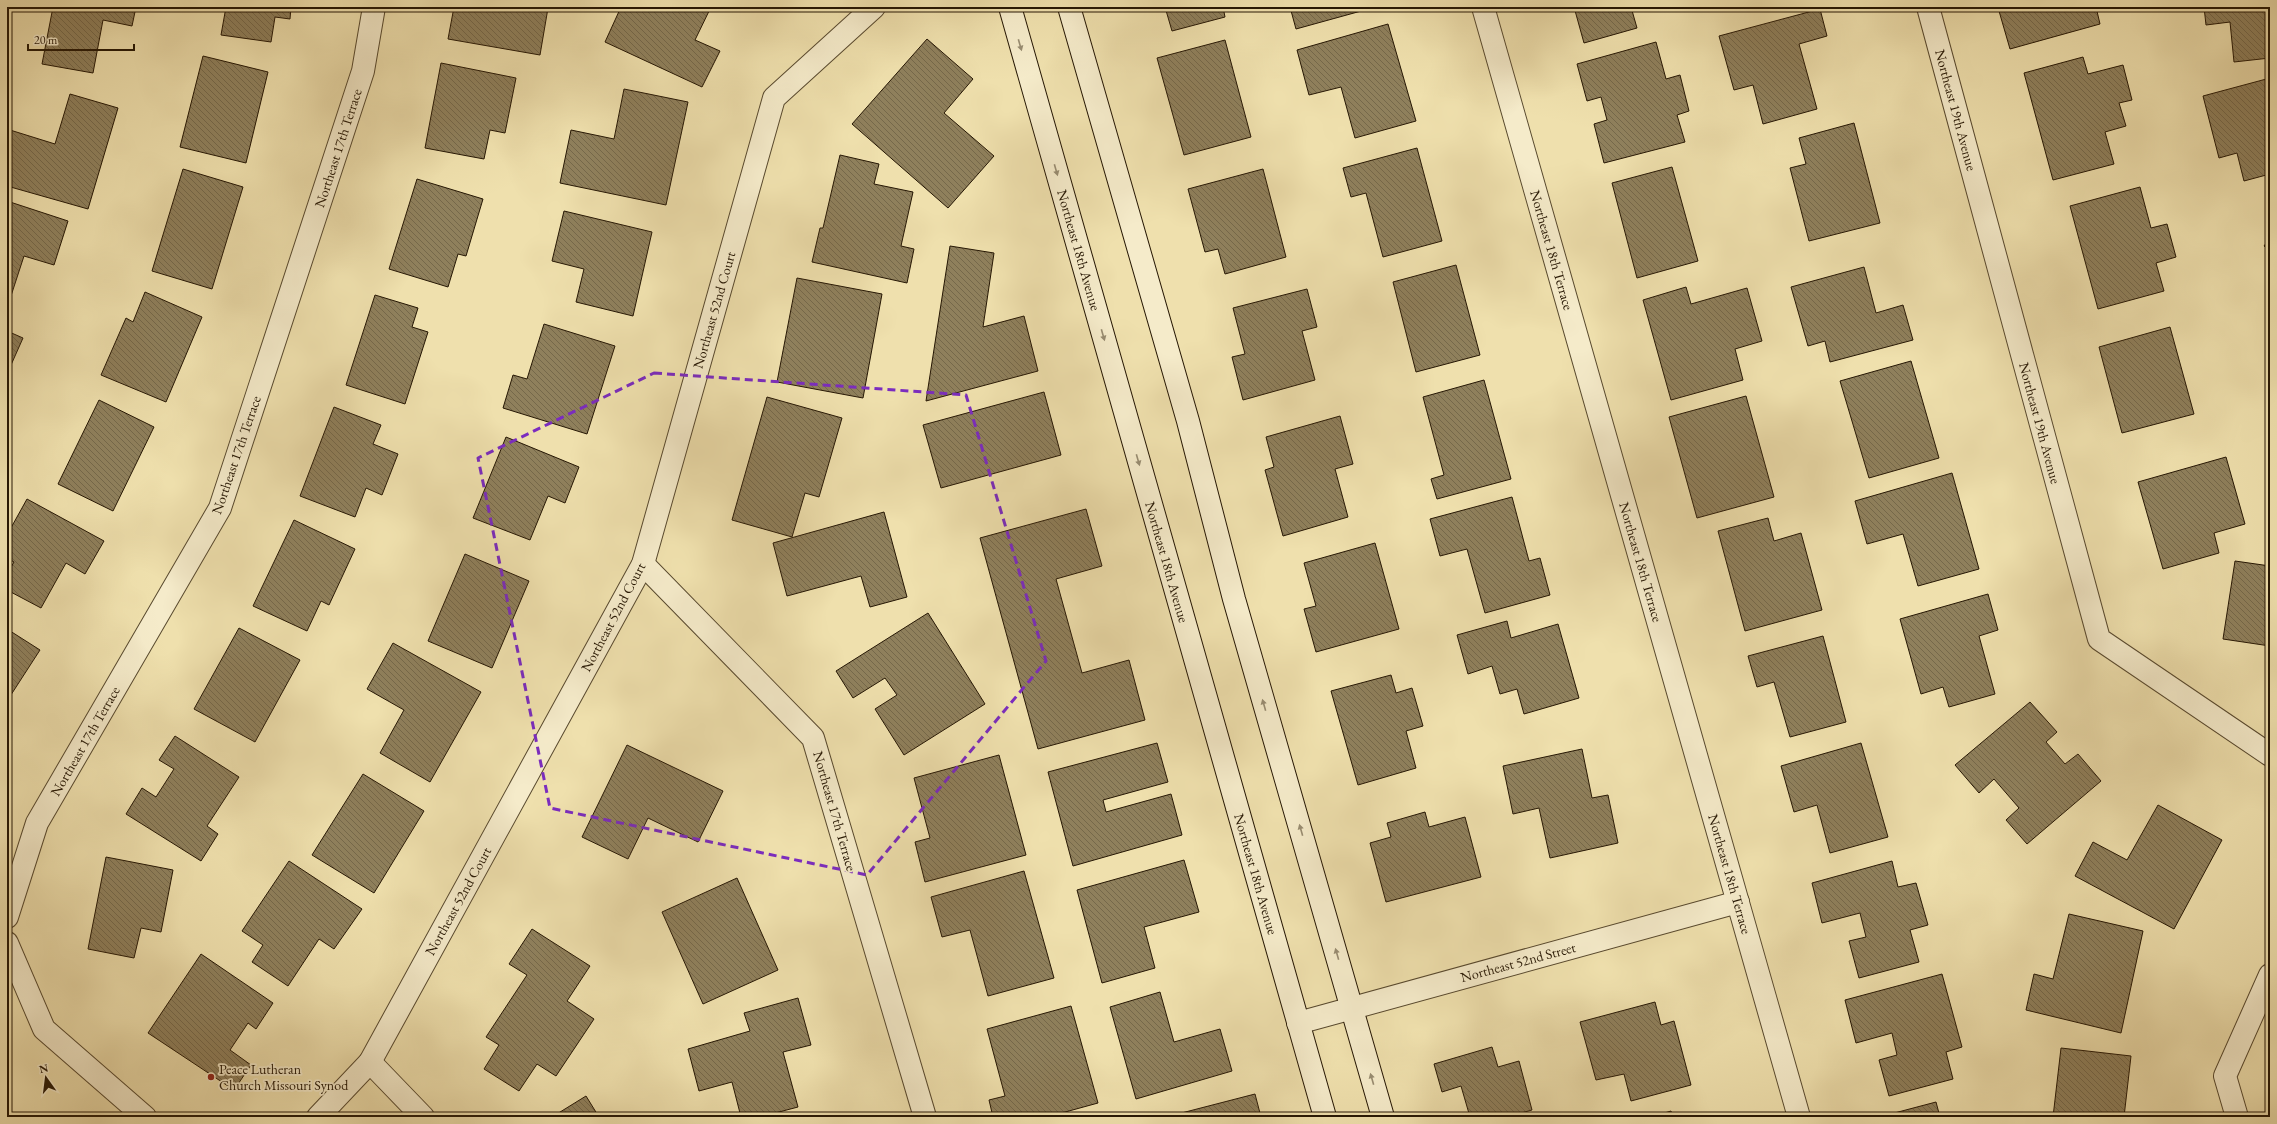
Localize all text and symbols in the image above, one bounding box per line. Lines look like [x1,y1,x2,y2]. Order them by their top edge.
scale bar [28,26,134,52]
text: 20 m [34,32,58,48]
one-way arrow [1017,39,1023,51]
street label: Northeast 19th Avenue [1931,47,1981,173]
street label: Northeast 17th Terrace [310,86,366,210]
one-way arrow [1053,164,1059,176]
street label: Northeast 18th Avenue [1053,187,1105,313]
street label: Northeast 18th Terrace [1526,188,1578,313]
street label: Northeast 52nd Court [689,249,740,371]
one-way arrow [1100,329,1106,341]
street label: Northeast 19th Avenue [2015,360,2065,486]
street label: Northeast 17th Terrace [207,393,265,517]
one-way arrow [1135,454,1141,466]
street label: Northeast 18th Avenue [1141,499,1193,625]
street label: Northeast 18th Terrace [1615,500,1667,625]
street label: Northeast 52nd Court [577,559,650,675]
street label: Northeast 17th Terrace [46,682,124,799]
one-way arrow [1261,698,1267,711]
street label: Northeast 17th Terrace [809,749,861,874]
street label: Northeast 18th Avenue [1230,811,1282,937]
street label: Northeast 18th Terrace [1704,812,1756,937]
one-way arrow [1298,823,1304,835]
street label: Northeast 52nd Court [421,843,496,958]
street label: Northeast 52nd Street [1458,938,1578,986]
one-way arrow [1334,948,1340,960]
north arrow [26,1058,66,1098]
text: N [38,1060,50,1076]
place label: Peace Lutheran Church Missouri Synod [219,1060,349,1094]
marker: Peace Lutheran Church Missouri Synod [206,1072,216,1082]
one-way arrow [1369,1073,1375,1085]

